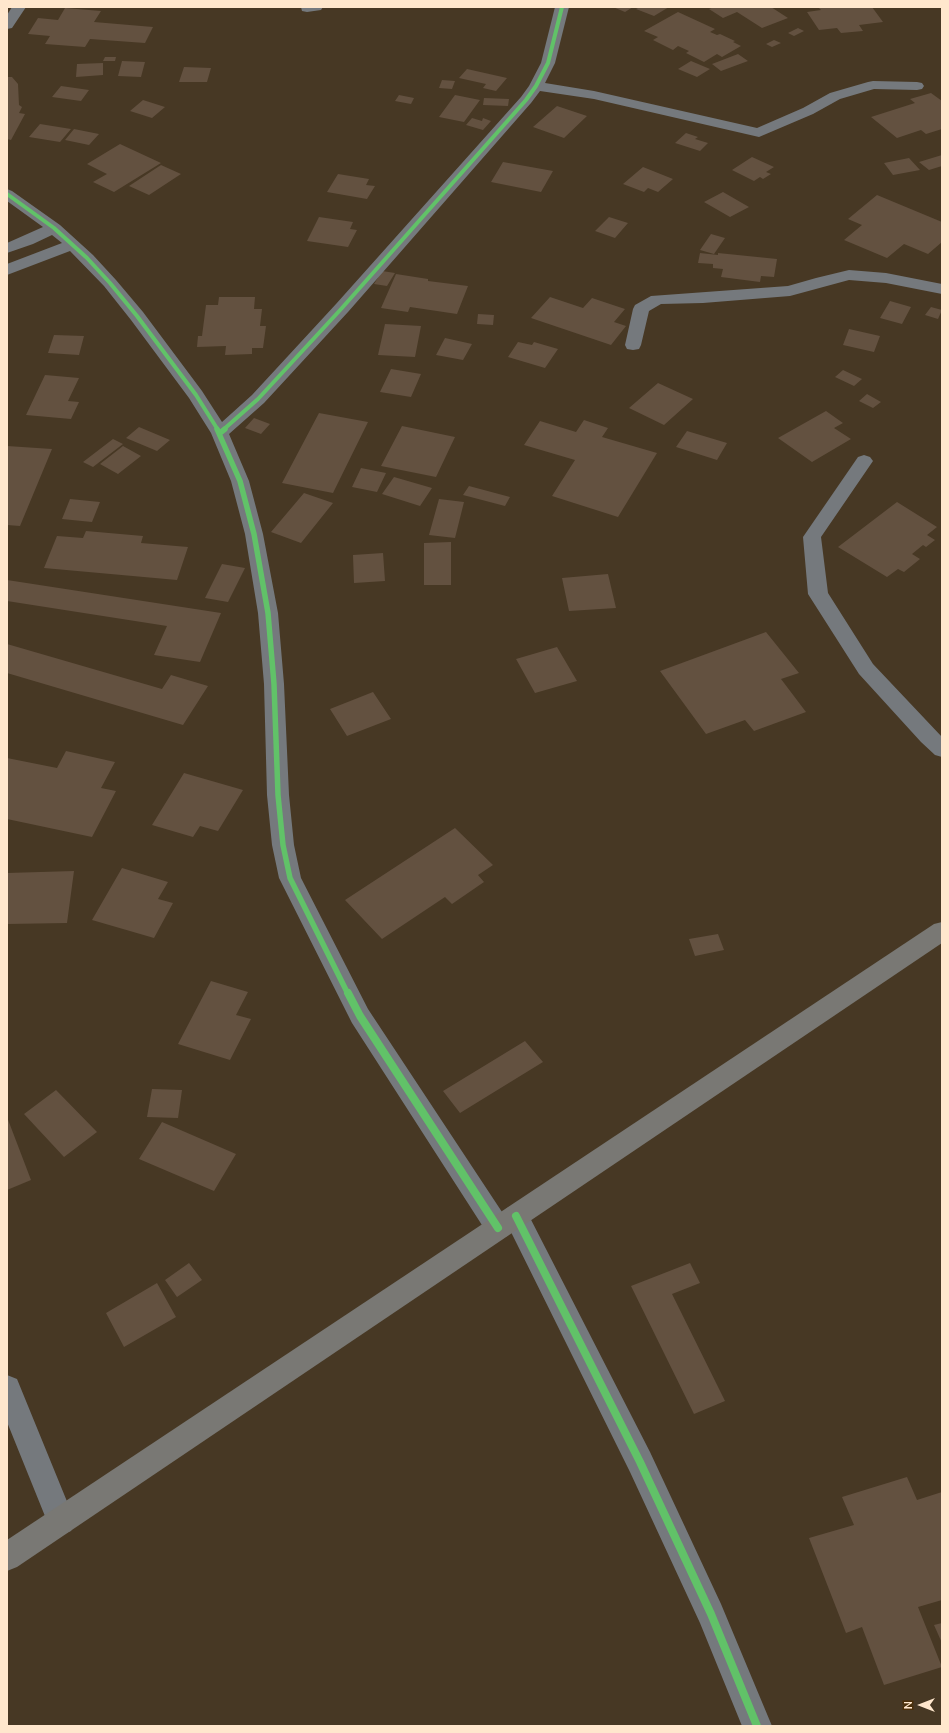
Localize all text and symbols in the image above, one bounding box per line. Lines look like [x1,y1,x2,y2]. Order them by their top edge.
north arrow [901,1685,941,1725]
text: N [901,1701,916,1709]

